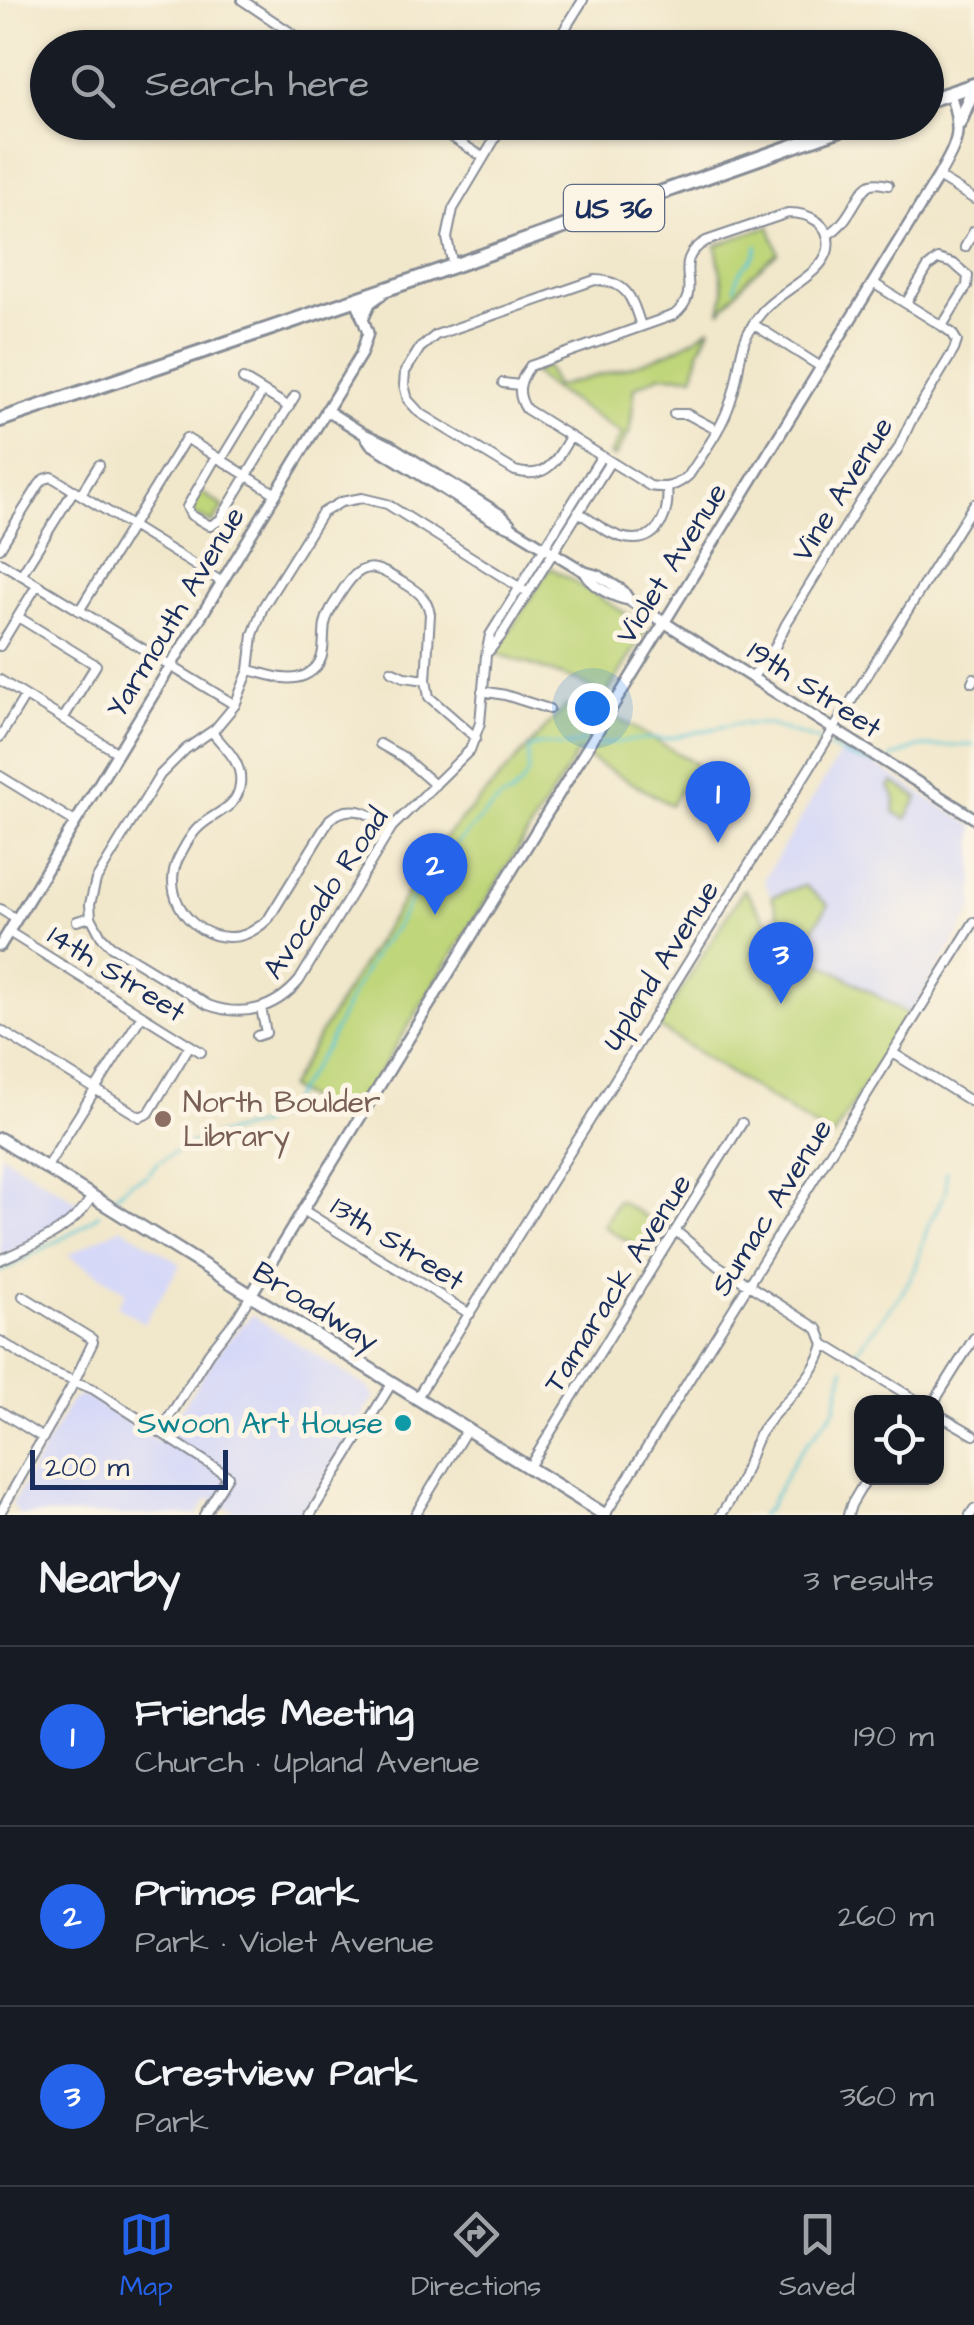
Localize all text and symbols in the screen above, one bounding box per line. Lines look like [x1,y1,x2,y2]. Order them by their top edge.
search box [30,30,944,140]
icon: search [65,58,120,113]
text: Search here [145,59,369,111]
road number: US 36 [564,185,664,231]
street label: Vine Avenue [782,409,904,570]
street label: Violet Avenue [606,475,738,652]
street label: Yarmouth Avenue [96,499,256,726]
street label: 19th Street [739,631,890,749]
your location [567,683,618,734]
pin: 1 [686,760,750,843]
street label: Avocado Road [253,799,399,988]
pin: 2 [402,832,468,915]
street label: Upland Avenue [592,872,730,1059]
street label: 14th Street [39,915,194,1033]
pin: 3 [748,922,814,1004]
place label: North Boulder Library [183,1082,381,1159]
marker: North Boulder Library [152,1108,174,1130]
street label: Sumac Avenue [701,1111,843,1304]
street label: Tamarack Avenue [533,1166,702,1401]
street label: 13th Street [322,1186,472,1302]
street label: Broadway [244,1252,387,1363]
map controls [854,1395,944,1485]
button: locate [854,1395,944,1485]
place label: Swoon Art House [137,1403,383,1445]
marker: Swoon Art House [392,1412,414,1434]
scale bar [30,1445,228,1490]
text: 200 m [45,1448,129,1487]
text: Nearby [40,1551,180,1609]
text: 3 results [804,1558,934,1603]
text: Friends Meeting [135,1688,414,1740]
text: 1 [70,1714,75,1759]
text: 190 m [854,1714,934,1759]
text: Church · Upland Avenue [135,1740,480,1785]
text: Primos Park [135,1868,359,1920]
text: 2 [63,1894,82,1939]
text: 260 m [838,1894,934,1939]
text: Park · Violet Avenue [135,1920,434,1965]
text: Crestview Park [135,2048,418,2100]
text: 3 [64,2074,81,2119]
text: 360 m [840,2074,934,2119]
text: Park [135,2100,209,2145]
tab: Map [119,2207,174,2306]
tab: Directions [411,2207,541,2306]
tab: Saved [779,2207,855,2306]

